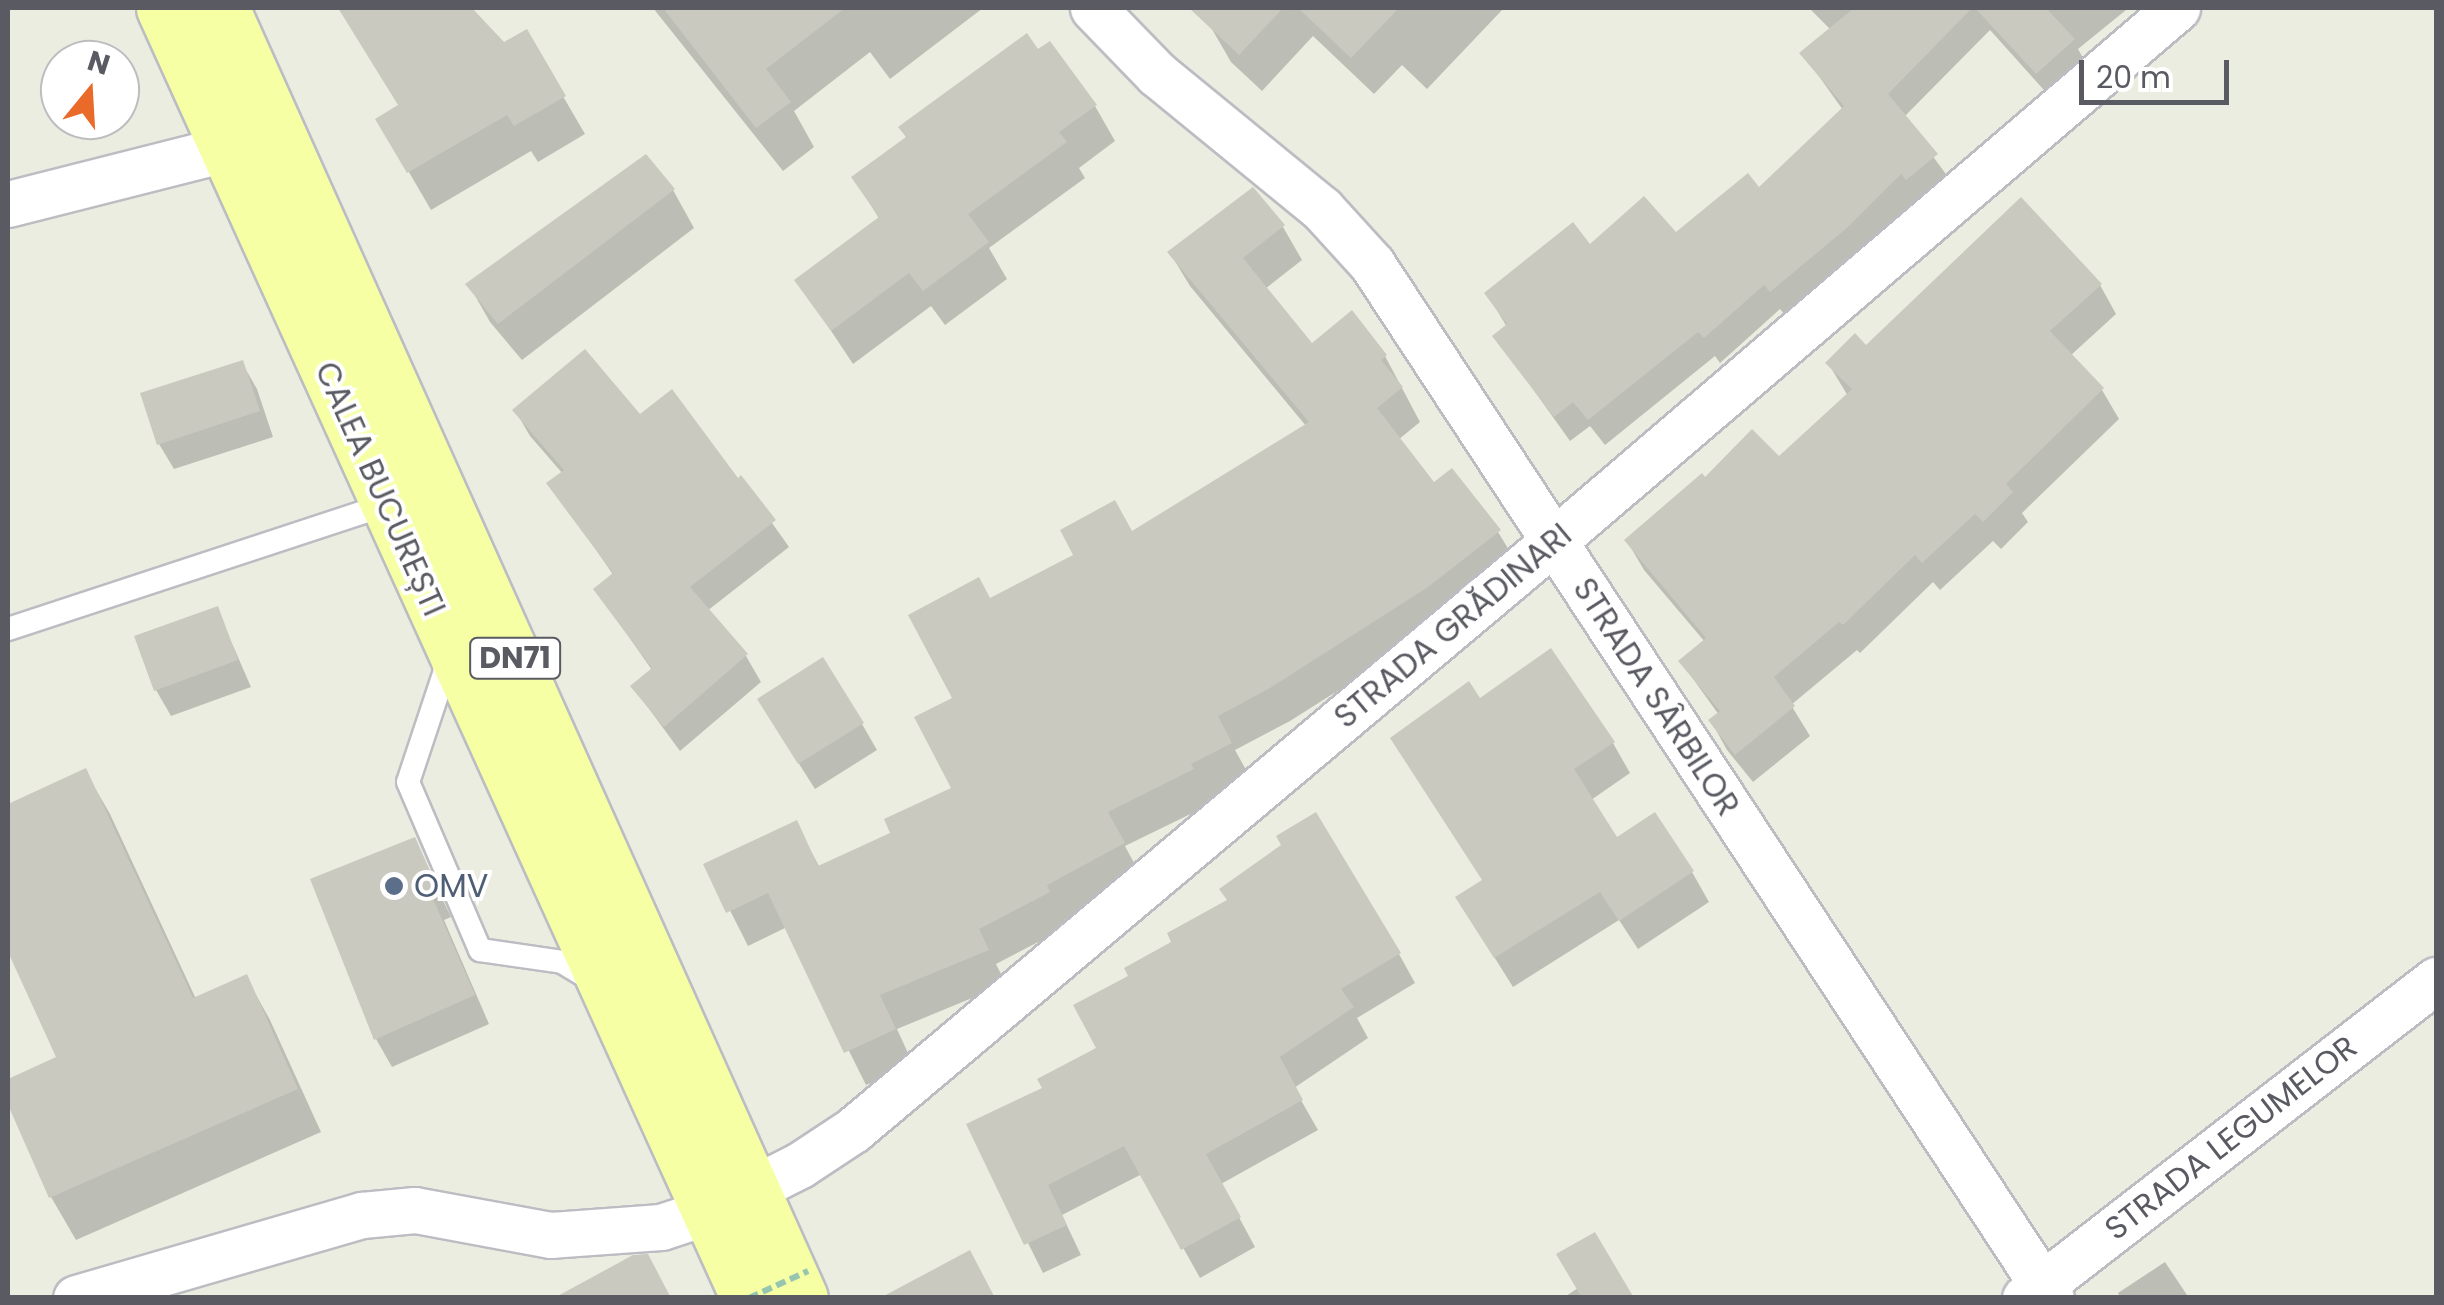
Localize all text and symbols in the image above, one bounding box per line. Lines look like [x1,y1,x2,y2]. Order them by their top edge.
north arrow [40,40,140,140]
scale bar [2084,40,2234,102]
text: N [83,41,115,85]
text: 20 m [2096,56,2171,99]
street label: CALEA BUCUREȘTI [307,356,453,622]
street label: STRADA GRĂDINARI [1327,516,1579,736]
street label: STRADA SÂRBILOR [1565,571,1747,823]
road number: DN71 [468,633,562,683]
place label: OMV [414,867,488,905]
marker: OMV [383,875,405,897]
street label: STRADA LEGUMELOR [2097,1028,2365,1248]

